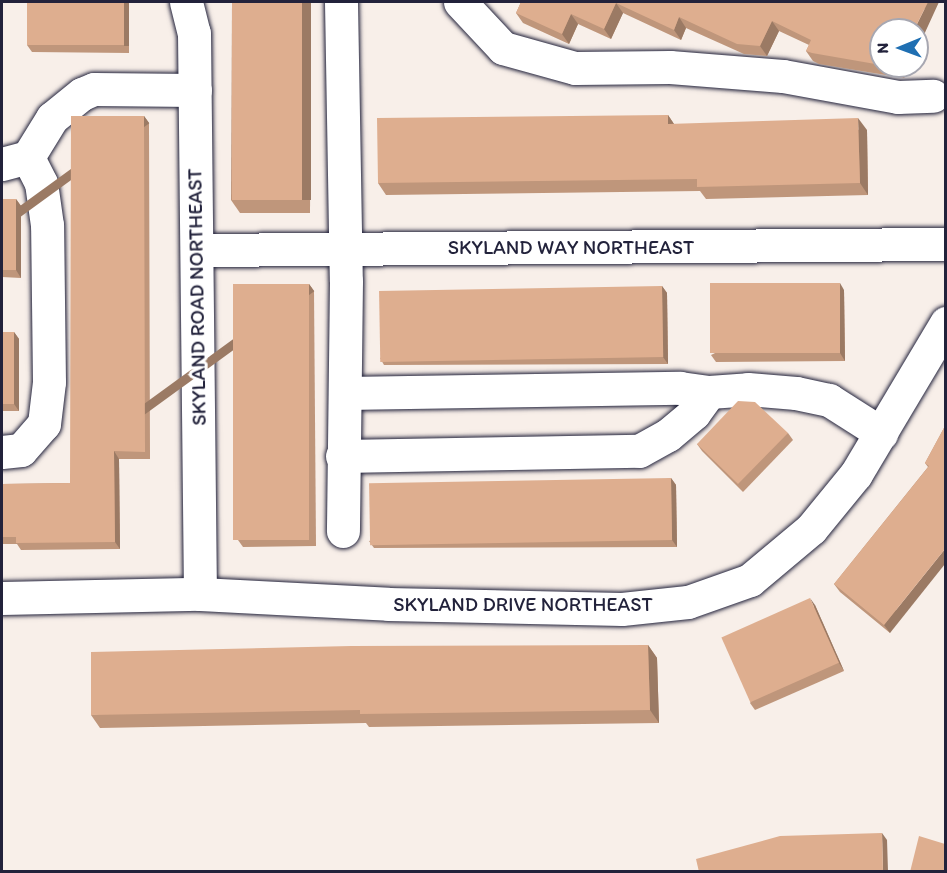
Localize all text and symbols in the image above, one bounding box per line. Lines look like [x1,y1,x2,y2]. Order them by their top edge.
north arrow [869,18,929,78]
text: N [873,43,892,54]
street label: SKYLAND ROAD NORTHEAST [183,168,211,426]
street label: SKYLAND WAY NORTHEAST [448,235,694,259]
street label: SKYLAND DRIVE NORTHEAST [392,592,654,616]

